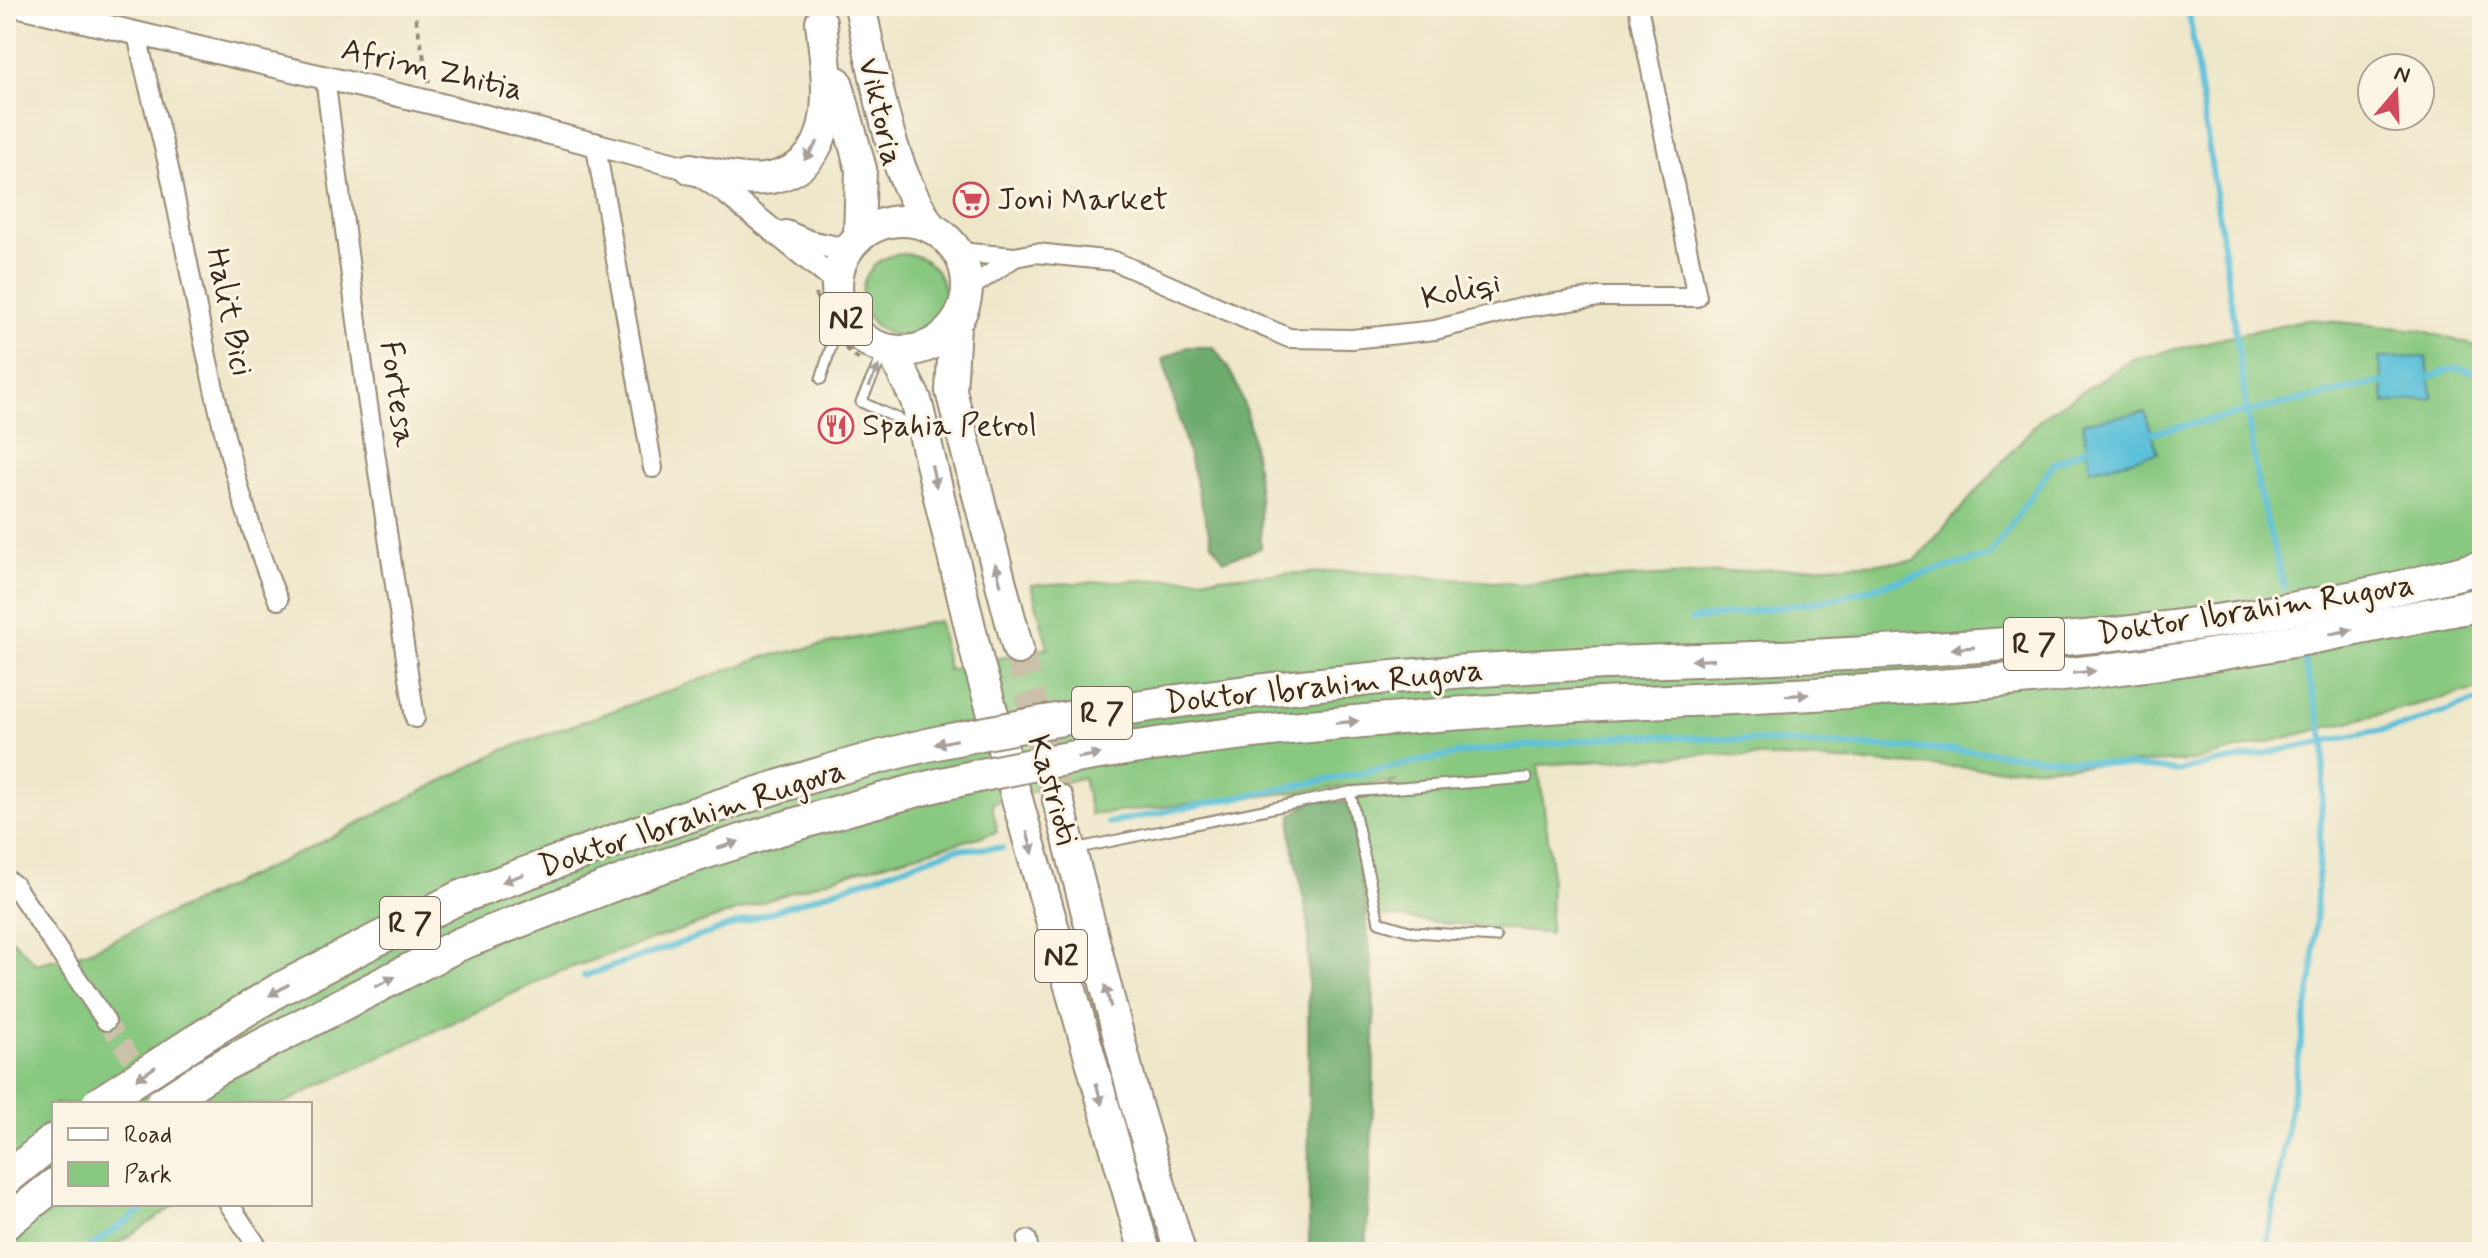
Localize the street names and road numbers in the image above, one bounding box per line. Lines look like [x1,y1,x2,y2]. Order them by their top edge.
street label: Afrim Zhitia [337,29,527,111]
street label: Viktoria [847,54,913,170]
street label: Halit Bici [195,244,263,380]
street label: Koliqi [1417,262,1505,320]
road number: N2 [820,293,872,345]
street label: Fortesa [369,338,425,451]
street label: Doktor Ibrahim Rugova [2095,564,2417,656]
road number: R 7 [2004,618,2064,670]
street label: Doktor Ibrahim Rugova [1163,649,1485,725]
road number: R 7 [1072,687,1132,739]
street label: Kastrioti [1016,730,1088,850]
street label: Doktor Ibrahim Rugova [533,750,851,888]
road number: R 7 [380,897,440,949]
road number: N2 [1035,930,1087,982]

